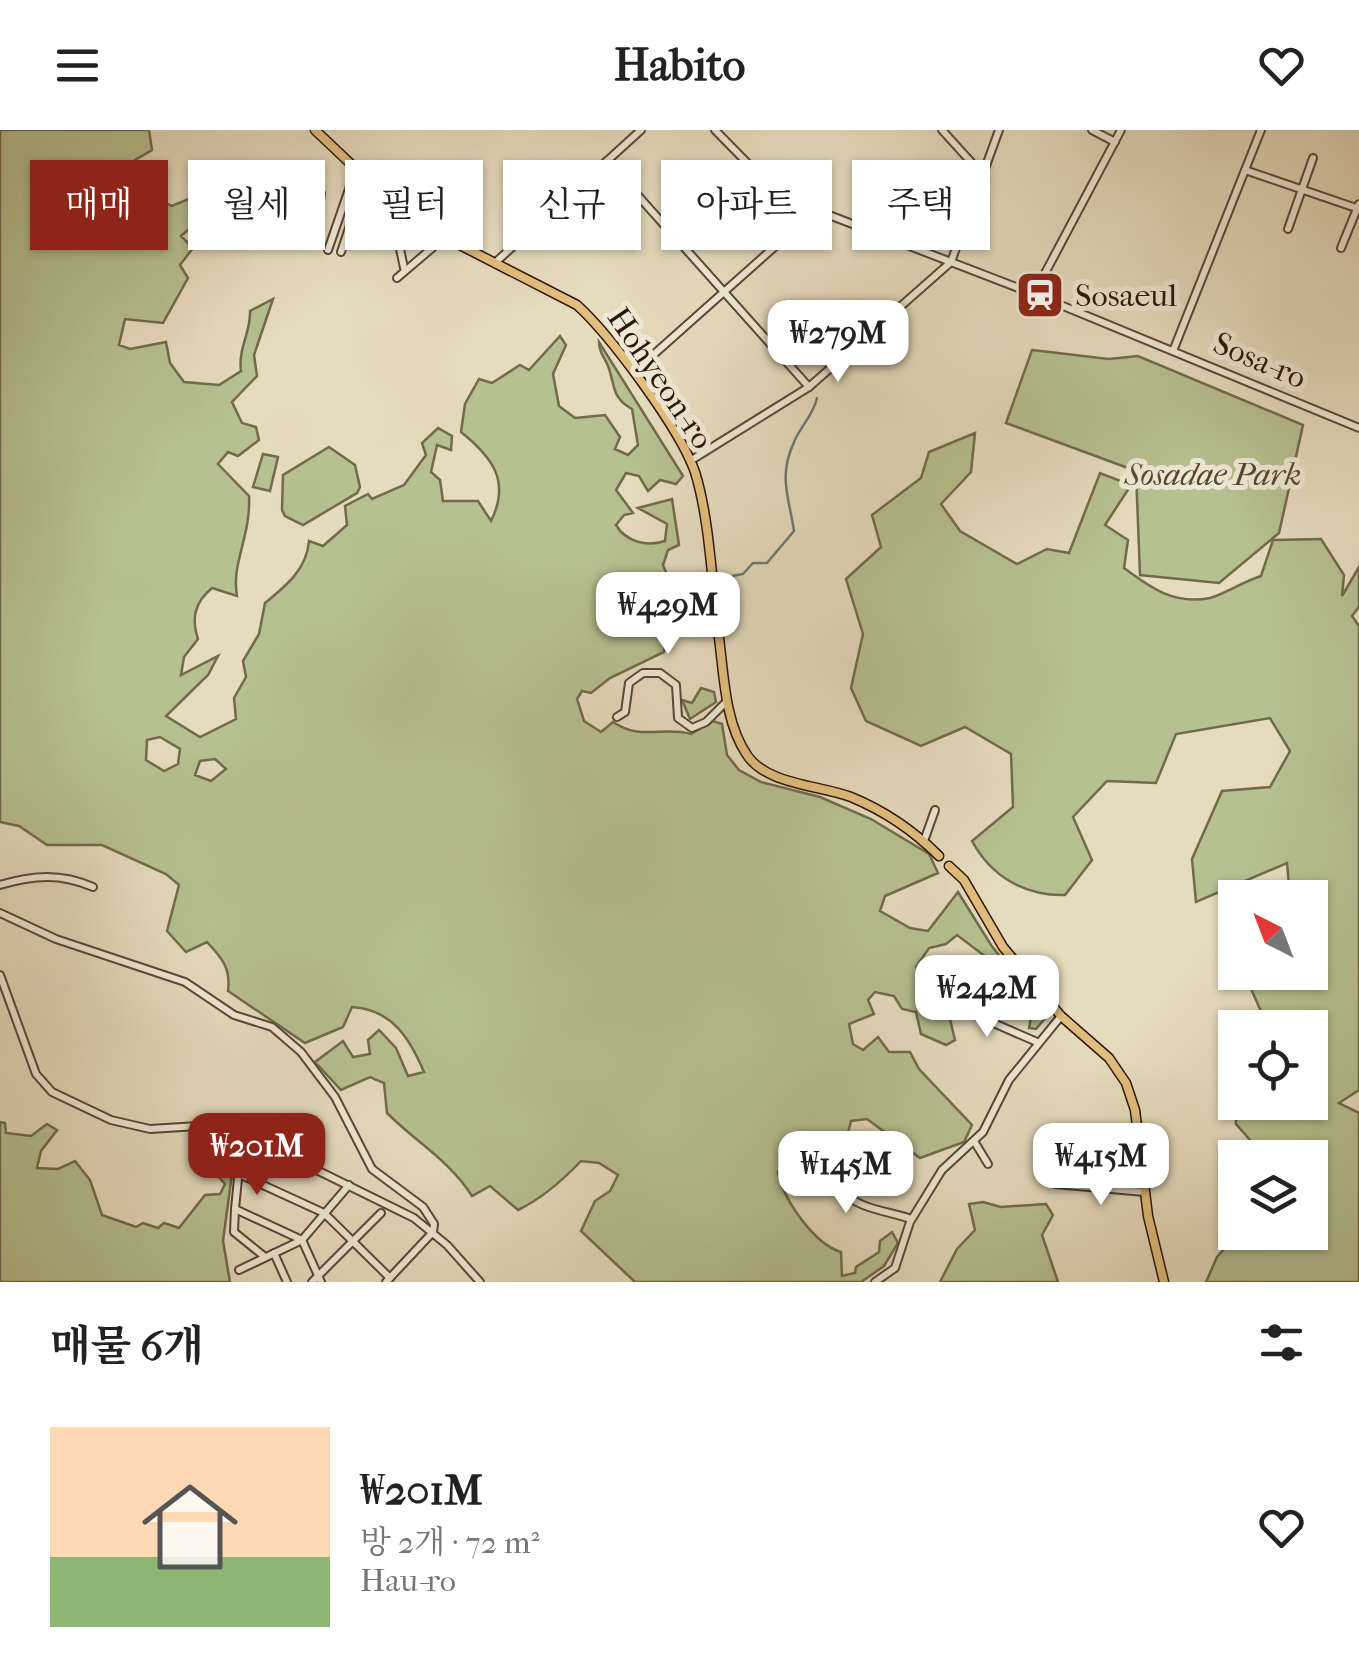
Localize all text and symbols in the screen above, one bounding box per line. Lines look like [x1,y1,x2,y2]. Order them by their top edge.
icon: menu [50,38,105,93]
icon: heart [1254,38,1309,93]
text: Habito [614,39,745,92]
chip: 매매 [30,160,168,250]
chip: 월세 [188,160,325,250]
chip: 필터 [345,160,483,250]
chip: 신규 [503,160,641,250]
chip: 아파트 [661,160,832,250]
chip: 주택 [852,160,990,250]
station icon: Sosaeul [1014,269,1066,321]
place label: Sosaeul [1075,277,1177,314]
pin: ₩279M [768,300,908,385]
street label: Hohyeon-ro [600,301,721,456]
text: ₩279M [790,314,886,351]
street label: Sosa-ro [1208,324,1312,397]
park label: Sosadae Park [1123,456,1302,493]
pin: ₩429M [598,572,738,657]
text: ₩429M [618,586,718,623]
north arrow [1218,880,1328,990]
map controls [1218,880,1328,1250]
pin: ₩242M [917,955,1057,1040]
text: ₩242M [937,969,1037,1006]
button: locate [1218,1010,1328,1120]
pin: ₩201M [187,1113,327,1198]
pin: ₩415M [1031,1123,1171,1208]
text: ₩201M [210,1127,304,1164]
pin: ₩145M [776,1131,916,1216]
text: ₩415M [1055,1137,1147,1174]
button: layers [1218,1140,1328,1250]
text: ₩145M [800,1145,892,1182]
icon: filters [1254,1315,1309,1370]
text: 매물 6개 [50,1322,203,1371]
text: ₩201M [360,1466,483,1515]
icon: home [130,1467,250,1587]
icon: heart [1254,1500,1309,1555]
text: 방 2개 · 72 m² [360,1524,540,1561]
text: Hau-ro [360,1562,456,1599]

